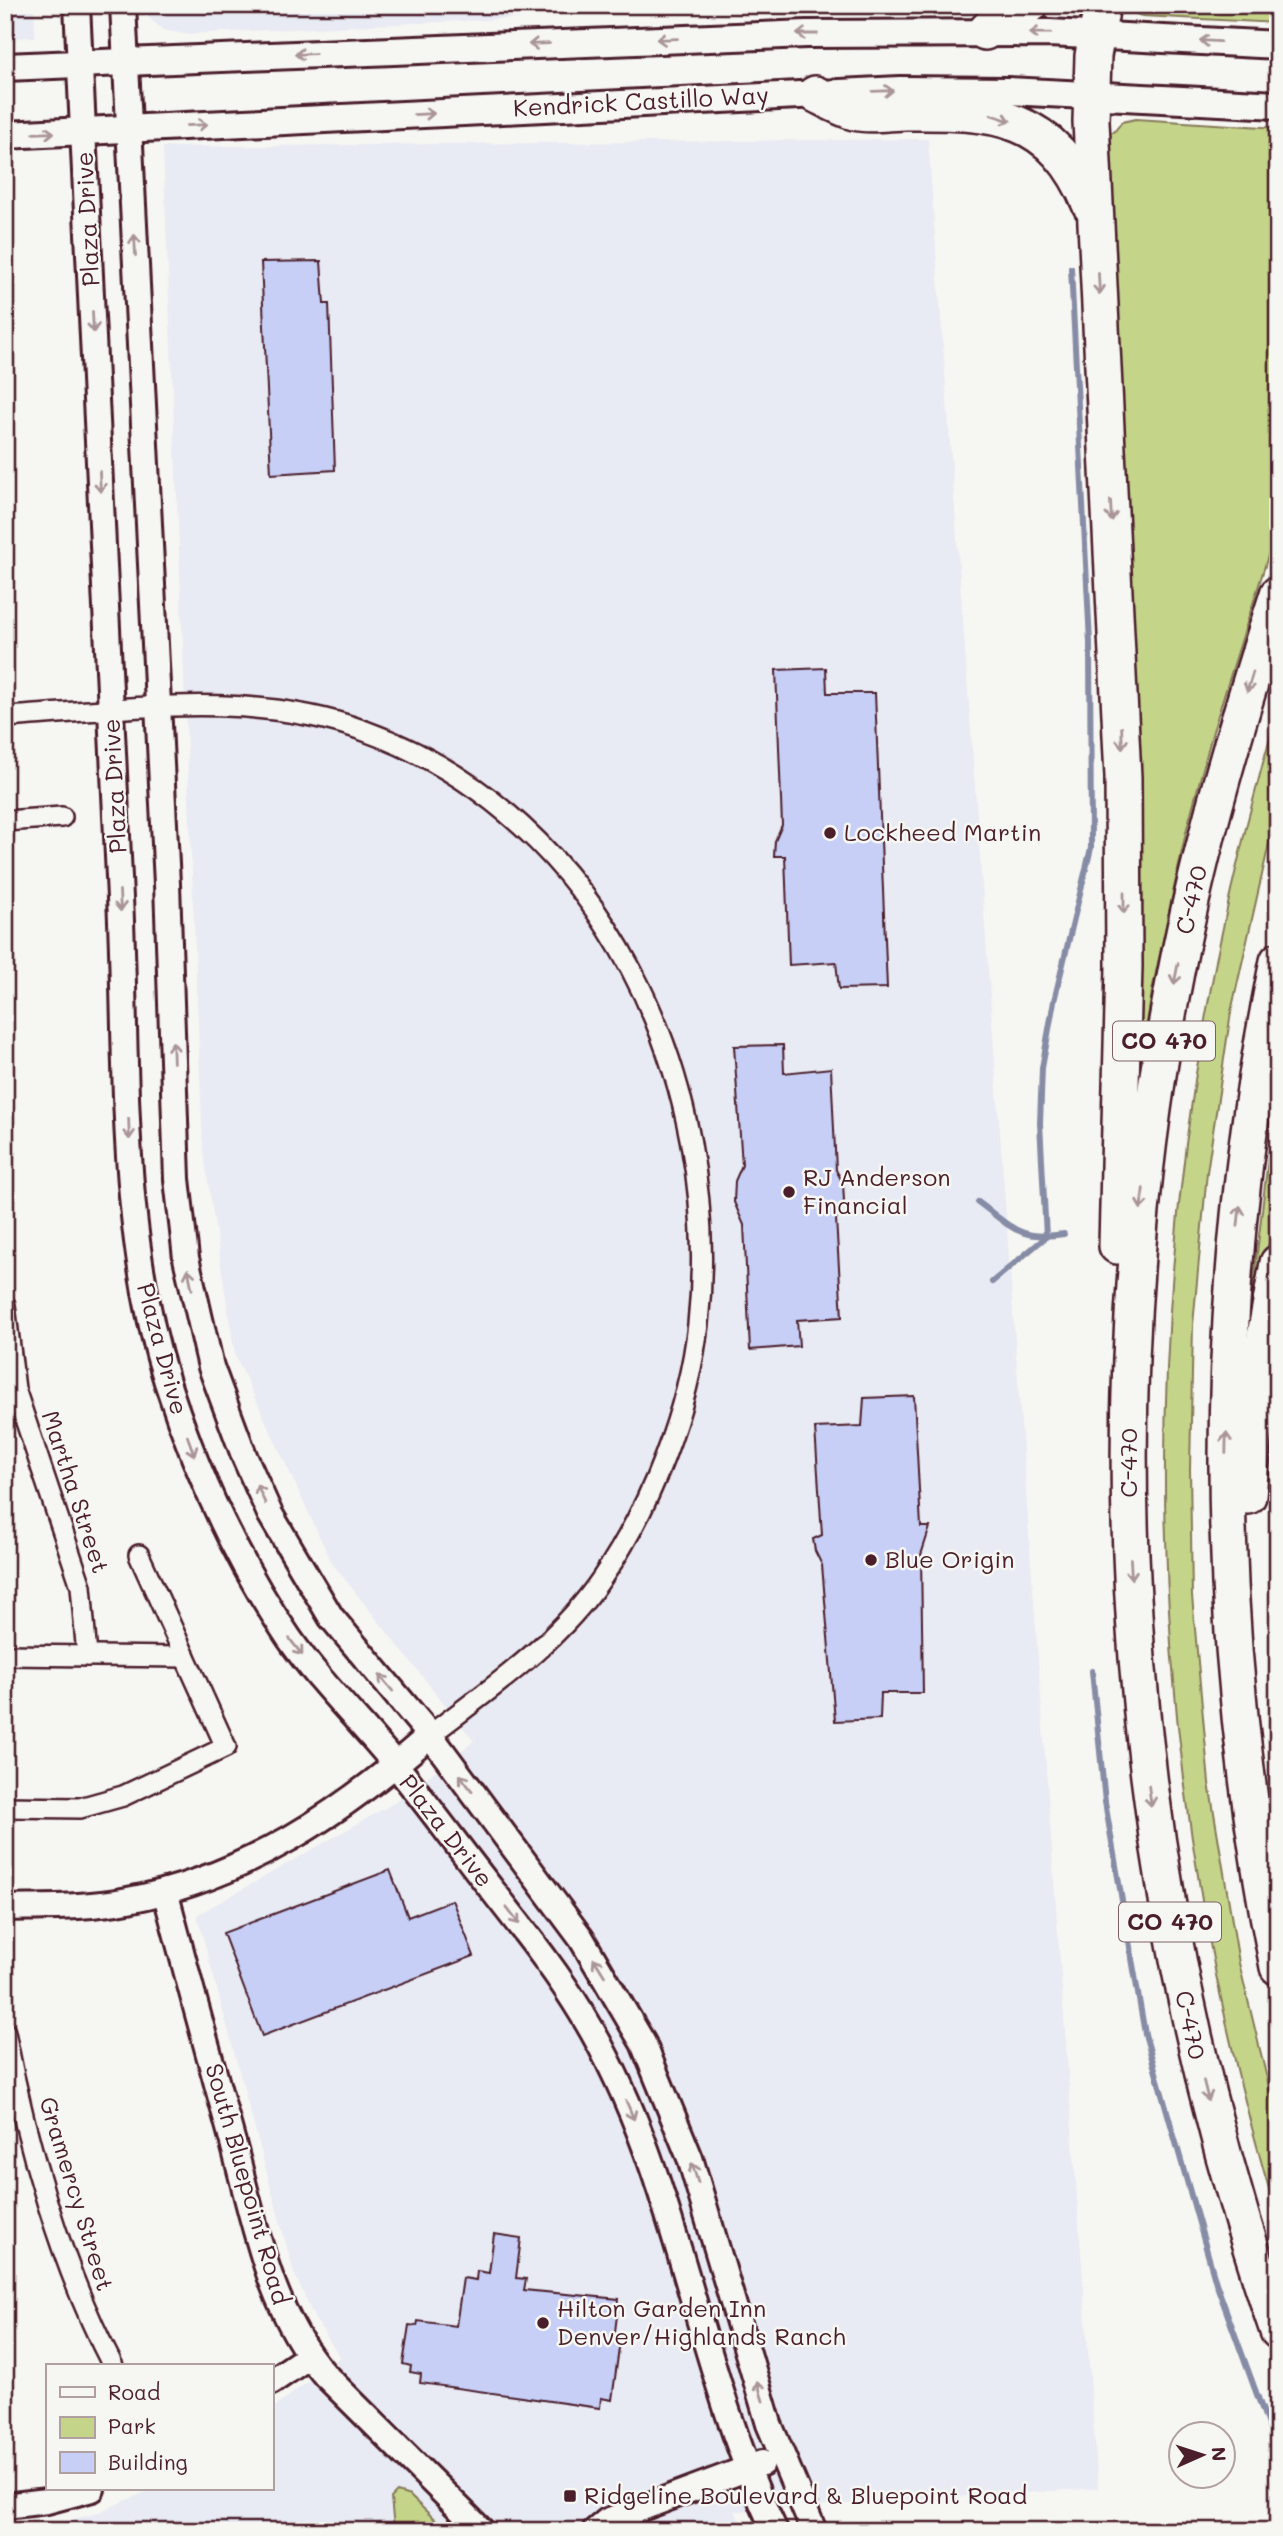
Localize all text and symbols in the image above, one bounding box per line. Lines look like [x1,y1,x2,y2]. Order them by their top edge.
one-way arrow [795,27,818,41]
one-way arrow [1029,27,1052,40]
one-way arrow [655,33,678,46]
one-way arrow [1198,35,1221,48]
one-way arrow [527,38,550,51]
one-way arrow [294,48,317,61]
street label: Kendrick Castillo Way [512,78,770,123]
one-way arrow [871,85,894,98]
one-way arrow [413,107,436,120]
one-way arrow [989,113,1011,125]
one-way arrow [185,119,208,132]
one-way arrow [33,126,56,139]
street label: Plaza Drive [67,151,106,287]
one-way arrow [129,234,142,257]
one-way arrow [1093,272,1106,295]
one-way arrow [86,310,99,333]
one-way arrow [94,470,107,493]
one-way arrow [1105,499,1118,522]
one-way arrow [1242,671,1255,693]
street label: Plaza Drive [94,718,133,854]
one-way arrow [1115,727,1128,750]
place label: Lockheed Martin [844,816,1041,847]
marker: Lockheed Martin [822,825,838,841]
street label: C-470 [1168,862,1214,937]
one-way arrow [114,889,127,912]
one-way arrow [1117,891,1131,914]
one-way arrow [1169,962,1182,985]
road number: CO 470 [1113,1022,1215,1060]
one-way arrow [166,1041,179,1064]
one-way arrow [122,1117,136,1140]
place label: RJ Anderson Financial [803,1161,950,1220]
marker: RJ Anderson Financial [781,1184,797,1200]
one-way arrow [1135,1187,1148,1210]
one-way arrow [1233,1205,1246,1228]
one-way arrow [183,1268,196,1291]
street label: Plaza Drive [131,1279,196,1418]
street label: Martha Street [36,1406,117,1577]
street label: C-470 [1112,1428,1143,1498]
one-way arrow [1219,1432,1233,1455]
one-way arrow [186,1435,198,1457]
one-way arrow [254,1484,267,1506]
place label: Blue Origin [885,1543,1015,1574]
marker: Blue Origin [863,1552,879,1568]
one-way arrow [1125,1557,1138,1580]
one-way arrow [288,1637,303,1656]
one-way arrow [379,1675,394,1693]
street label: Plaza Drive [393,1767,501,1893]
one-way arrow [458,1774,473,1793]
one-way arrow [1143,1784,1156,1807]
road number: CO 470 [1119,1902,1221,1941]
one-way arrow [505,1907,520,1925]
one-way arrow [592,1958,607,1977]
street label: C-470 [1169,1987,1214,2062]
street label: South Bluepoint Road [199,2060,298,2308]
one-way arrow [1200,2080,1213,2102]
street label: Gramercy Street [33,2093,122,2294]
one-way arrow [624,2099,637,2120]
one-way arrow [687,2162,700,2184]
place label: Hilton Garden Inn Denver/Highlands Ranch [557,2292,846,2351]
marker: Hilton Garden Inn Denver/Highlands Ranch [535,2315,551,2331]
legend [46,2364,273,2490]
text: Road [108,2378,160,2405]
one-way arrow [752,2380,765,2402]
text: Park [108,2412,156,2439]
north arrow [1168,2420,1238,2490]
text: N [1207,2446,1232,2462]
text: Building [108,2448,188,2475]
place label: Ridgeline Boulevard & Bluepoint Road [584,2479,1027,2510]
marker: Ridgeline Boulevard & Bluepoint Road [562,2488,578,2504]

